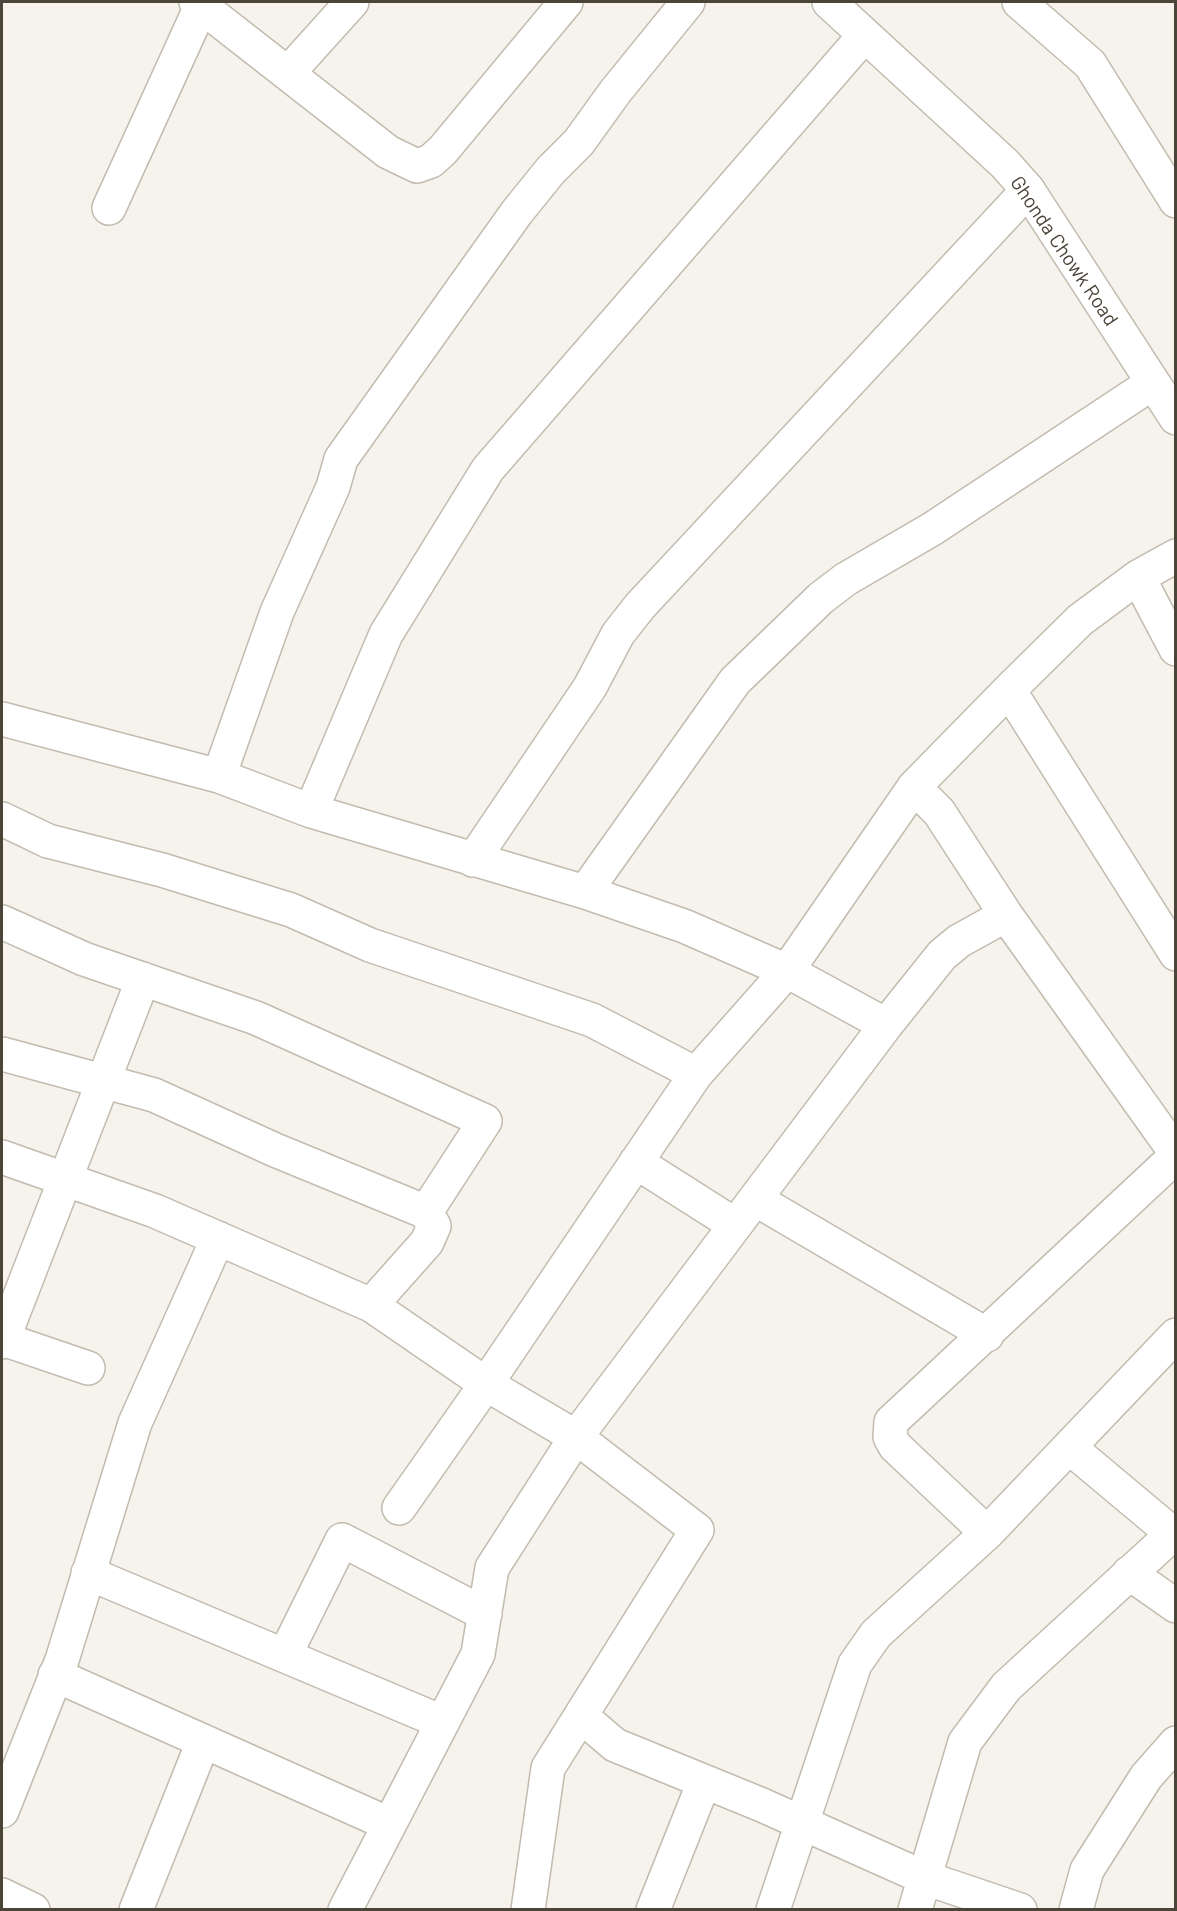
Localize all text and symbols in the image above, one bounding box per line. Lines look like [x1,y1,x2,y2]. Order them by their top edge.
street label: Ghonda Chowk Road [1005,172,1123,330]

